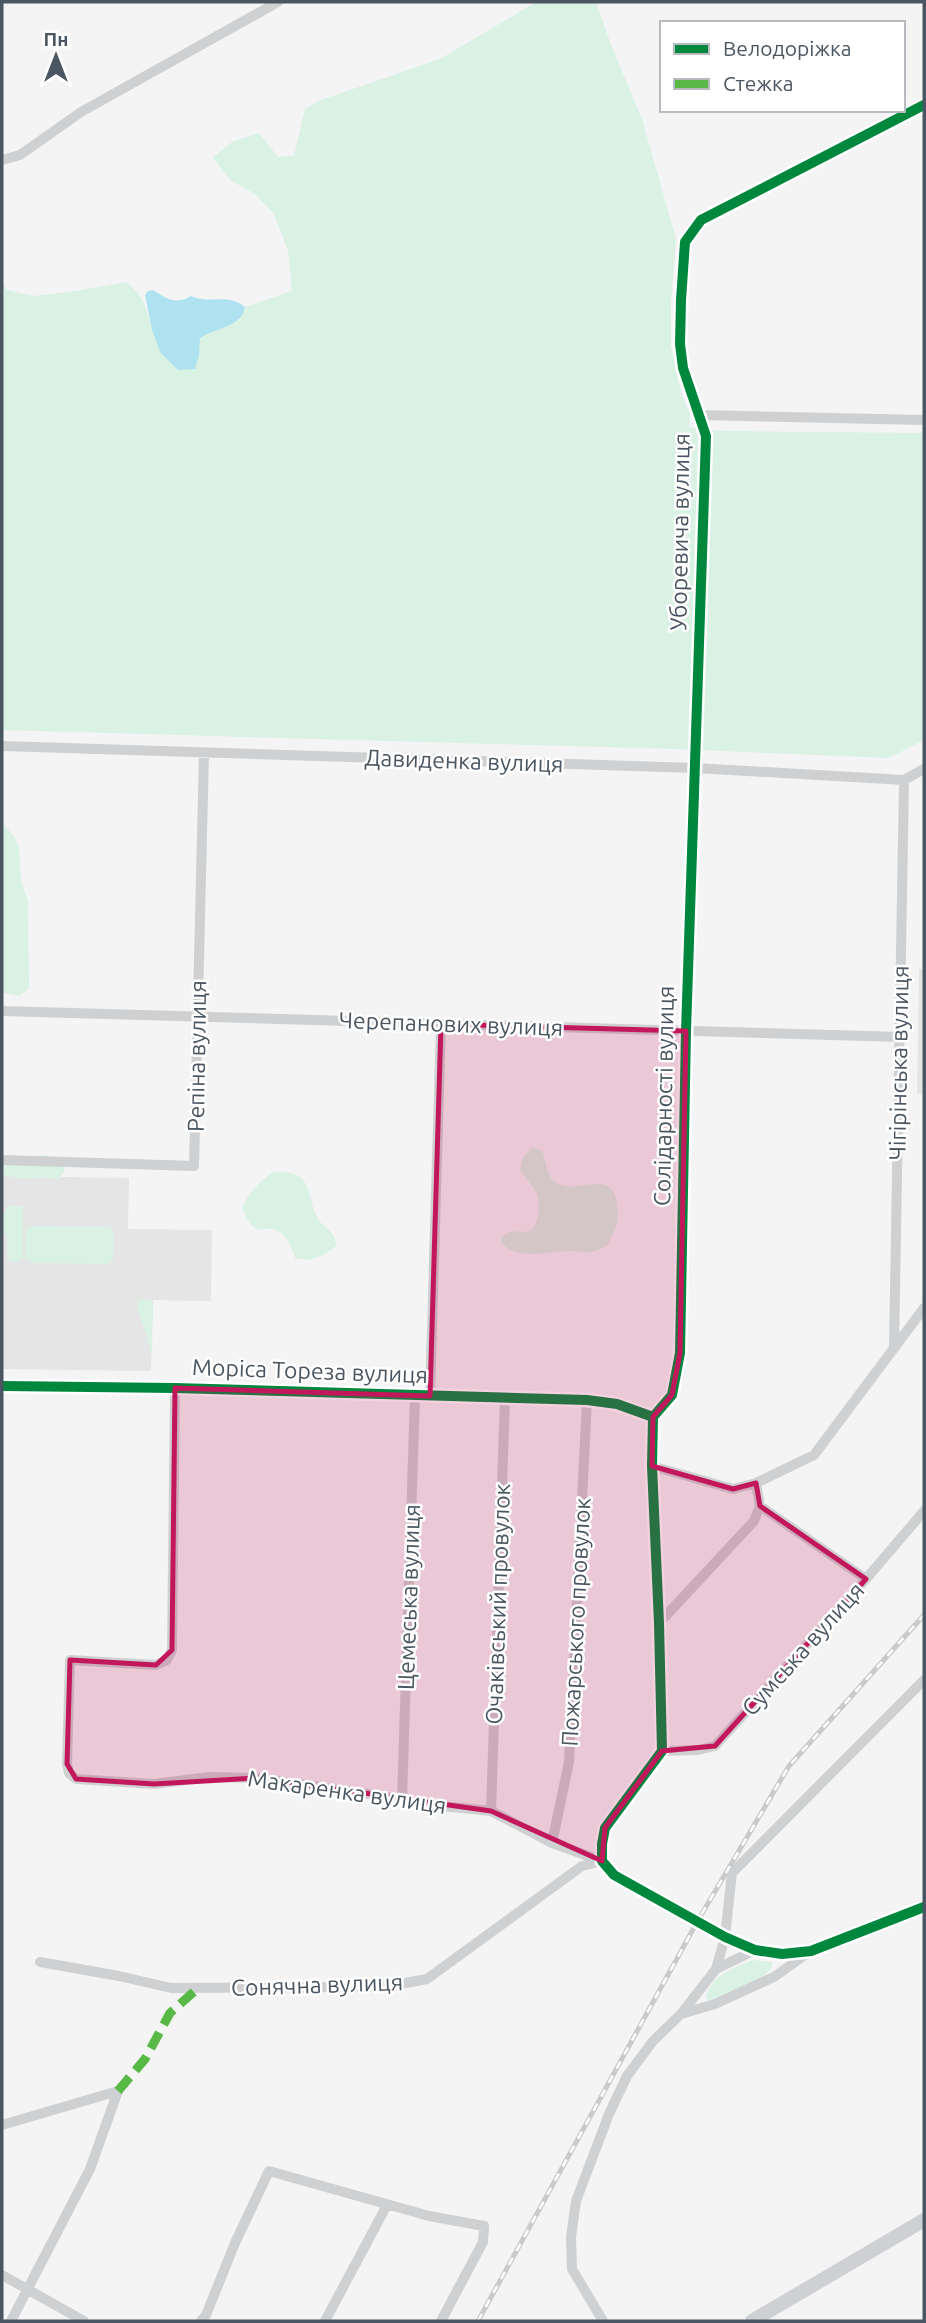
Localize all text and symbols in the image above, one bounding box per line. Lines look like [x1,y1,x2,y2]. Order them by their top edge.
north arrow [21,21,91,91]
legend [660,21,905,112]
text: Пн [44,28,68,50]
text: Велодоріжка [723,36,852,60]
text: Стежка [723,71,794,95]
street label: Уборевича вулиця [665,433,694,631]
street label: Давиденка вулиця [364,745,564,776]
street label: Чiгiрiнська вулиця [884,965,913,1161]
street label: Репiна вулиця [183,980,210,1132]
street label: Солідарності вулиця [649,986,678,1206]
street label: Черепанових вулиця [338,1007,564,1040]
street label: Моріса Тореза вулиця [192,1354,428,1387]
street label: Очакiвський провулок [481,1483,514,1725]
street label: Пожарського провулок [557,1497,595,1747]
street label: Цемеська вулиця [393,1504,424,1690]
street label: Сумська вулиця [737,1577,869,1720]
street label: Макаренка вулиця [246,1765,448,1818]
street label: Сонячна вулиця [231,1969,403,2000]

